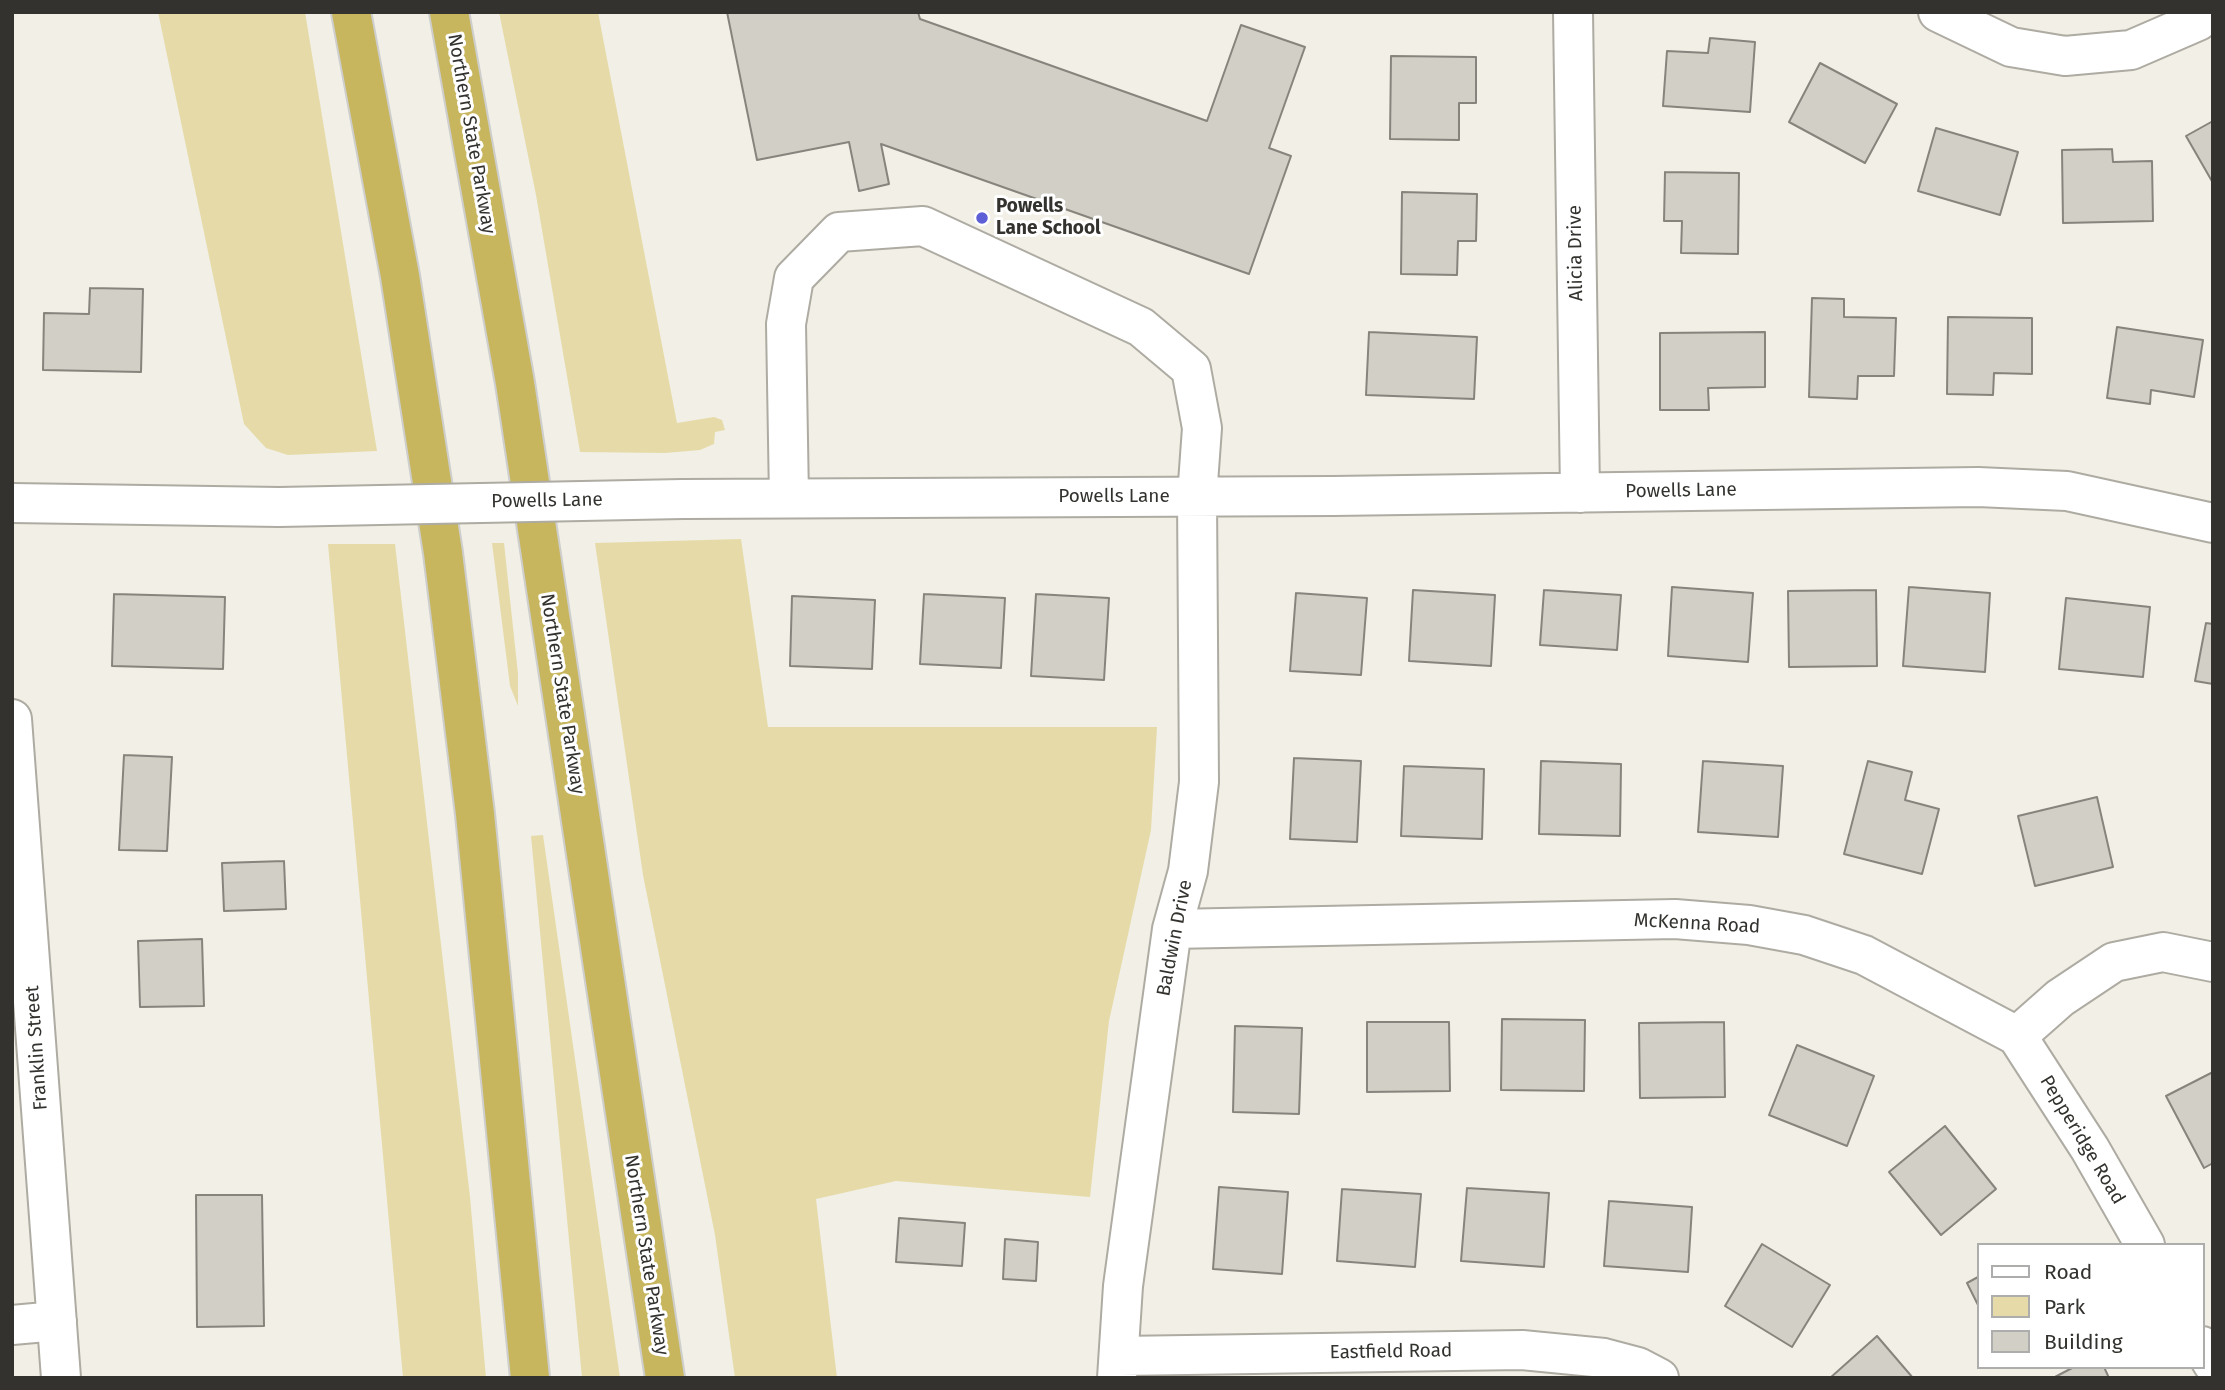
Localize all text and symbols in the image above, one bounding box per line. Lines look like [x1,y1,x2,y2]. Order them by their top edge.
street label: Northern State Parkway [442,32,500,236]
place label: Powells Lane School [996,196,1101,240]
street label: Alicia Drive [1564,205,1588,301]
marker: Powells Lane School [974,210,990,226]
street label: Powells Lane [1625,479,1737,503]
street label: Powells Lane [1058,486,1170,508]
street label: Powells Lane [491,489,603,513]
street label: Northern State Parkway [535,592,589,796]
street label: Baldwin Drive [1153,878,1197,998]
street label: McKenna Road [1633,909,1761,939]
street label: Franklin Street [21,985,53,1111]
street label: Pepperidge Road [2034,1071,2130,1209]
street label: Northern State Parkway [619,1153,673,1357]
legend [1976,1243,2204,1369]
text: Road [2044,1259,2092,1285]
text: Park [2044,1294,2085,1320]
text: Building [2044,1329,2123,1355]
street label: Eastfield Road [1329,1340,1453,1364]

